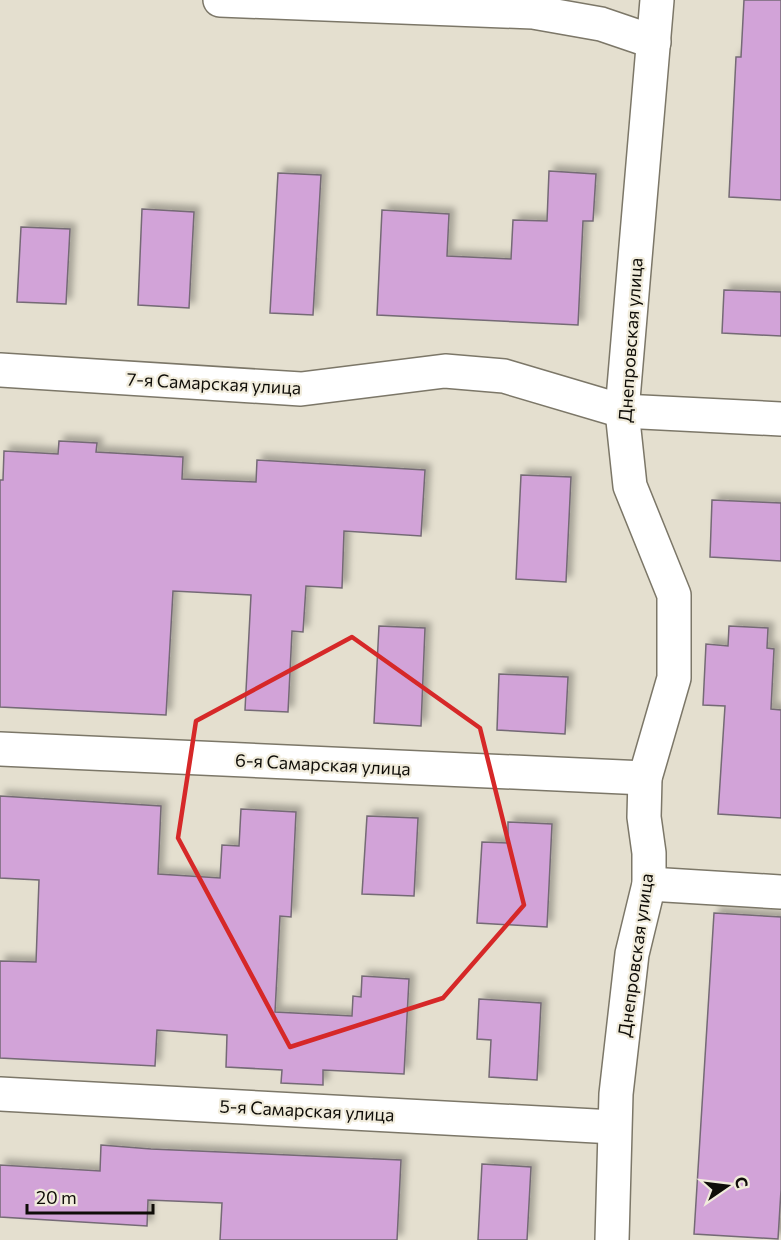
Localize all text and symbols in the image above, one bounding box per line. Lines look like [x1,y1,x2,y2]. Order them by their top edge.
street label: Днепровская улица [613,257,647,423]
street label: 7-я Самарская улица [126,367,302,399]
street label: 6-я Самарская улица [235,748,411,780]
street label: Днепровская улица [613,872,657,1038]
street label: 5-я Самарская улица [219,1094,395,1126]
north arrow [697,1156,757,1216]
text: С [731,1175,753,1190]
scale bar [27,1177,153,1215]
text: 20 m [36,1186,77,1208]

